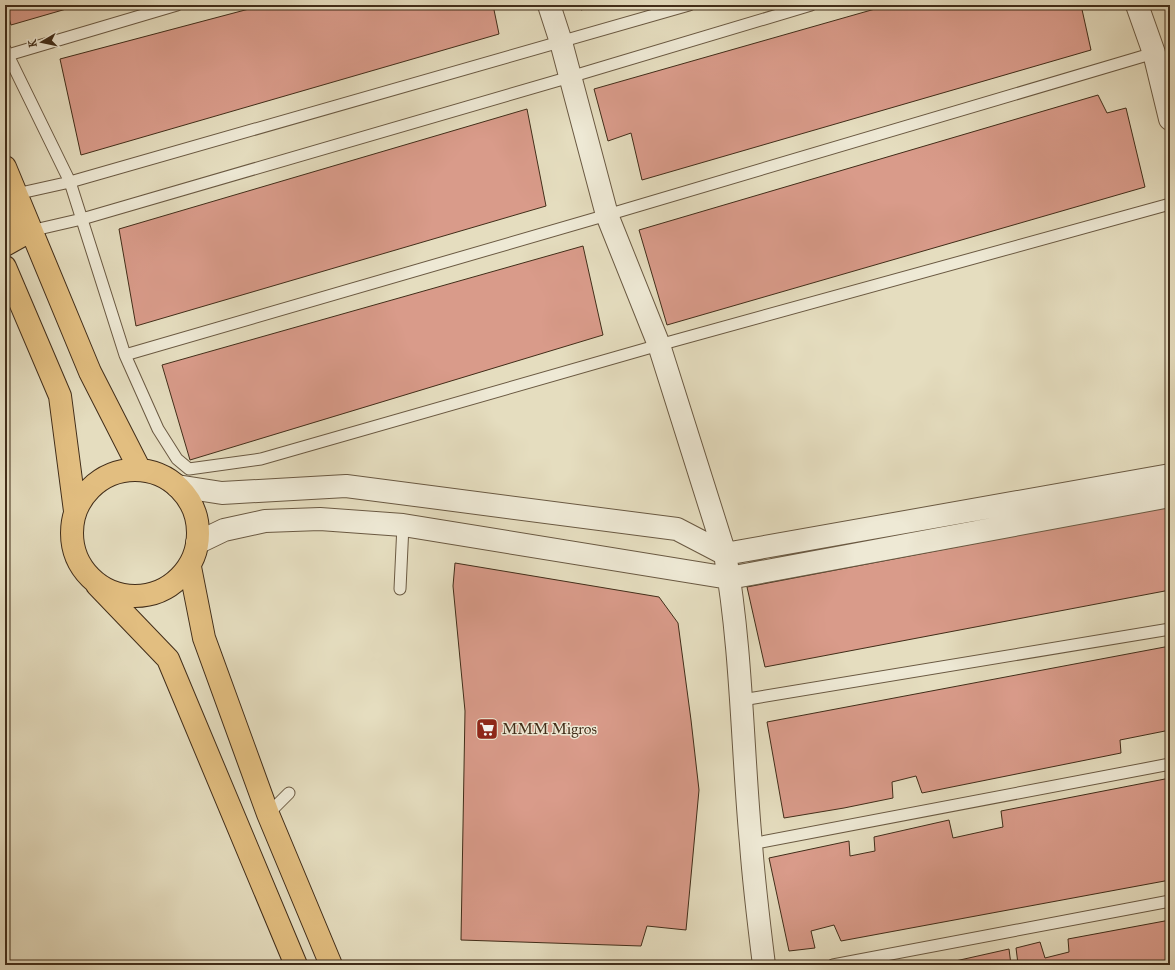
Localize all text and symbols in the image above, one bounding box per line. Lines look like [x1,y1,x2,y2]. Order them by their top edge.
north arrow [22,22,62,62]
text: K [25,37,40,48]
supermarket icon: MMM Migros [474,716,500,742]
place label: MMM Migros [502,720,597,738]

